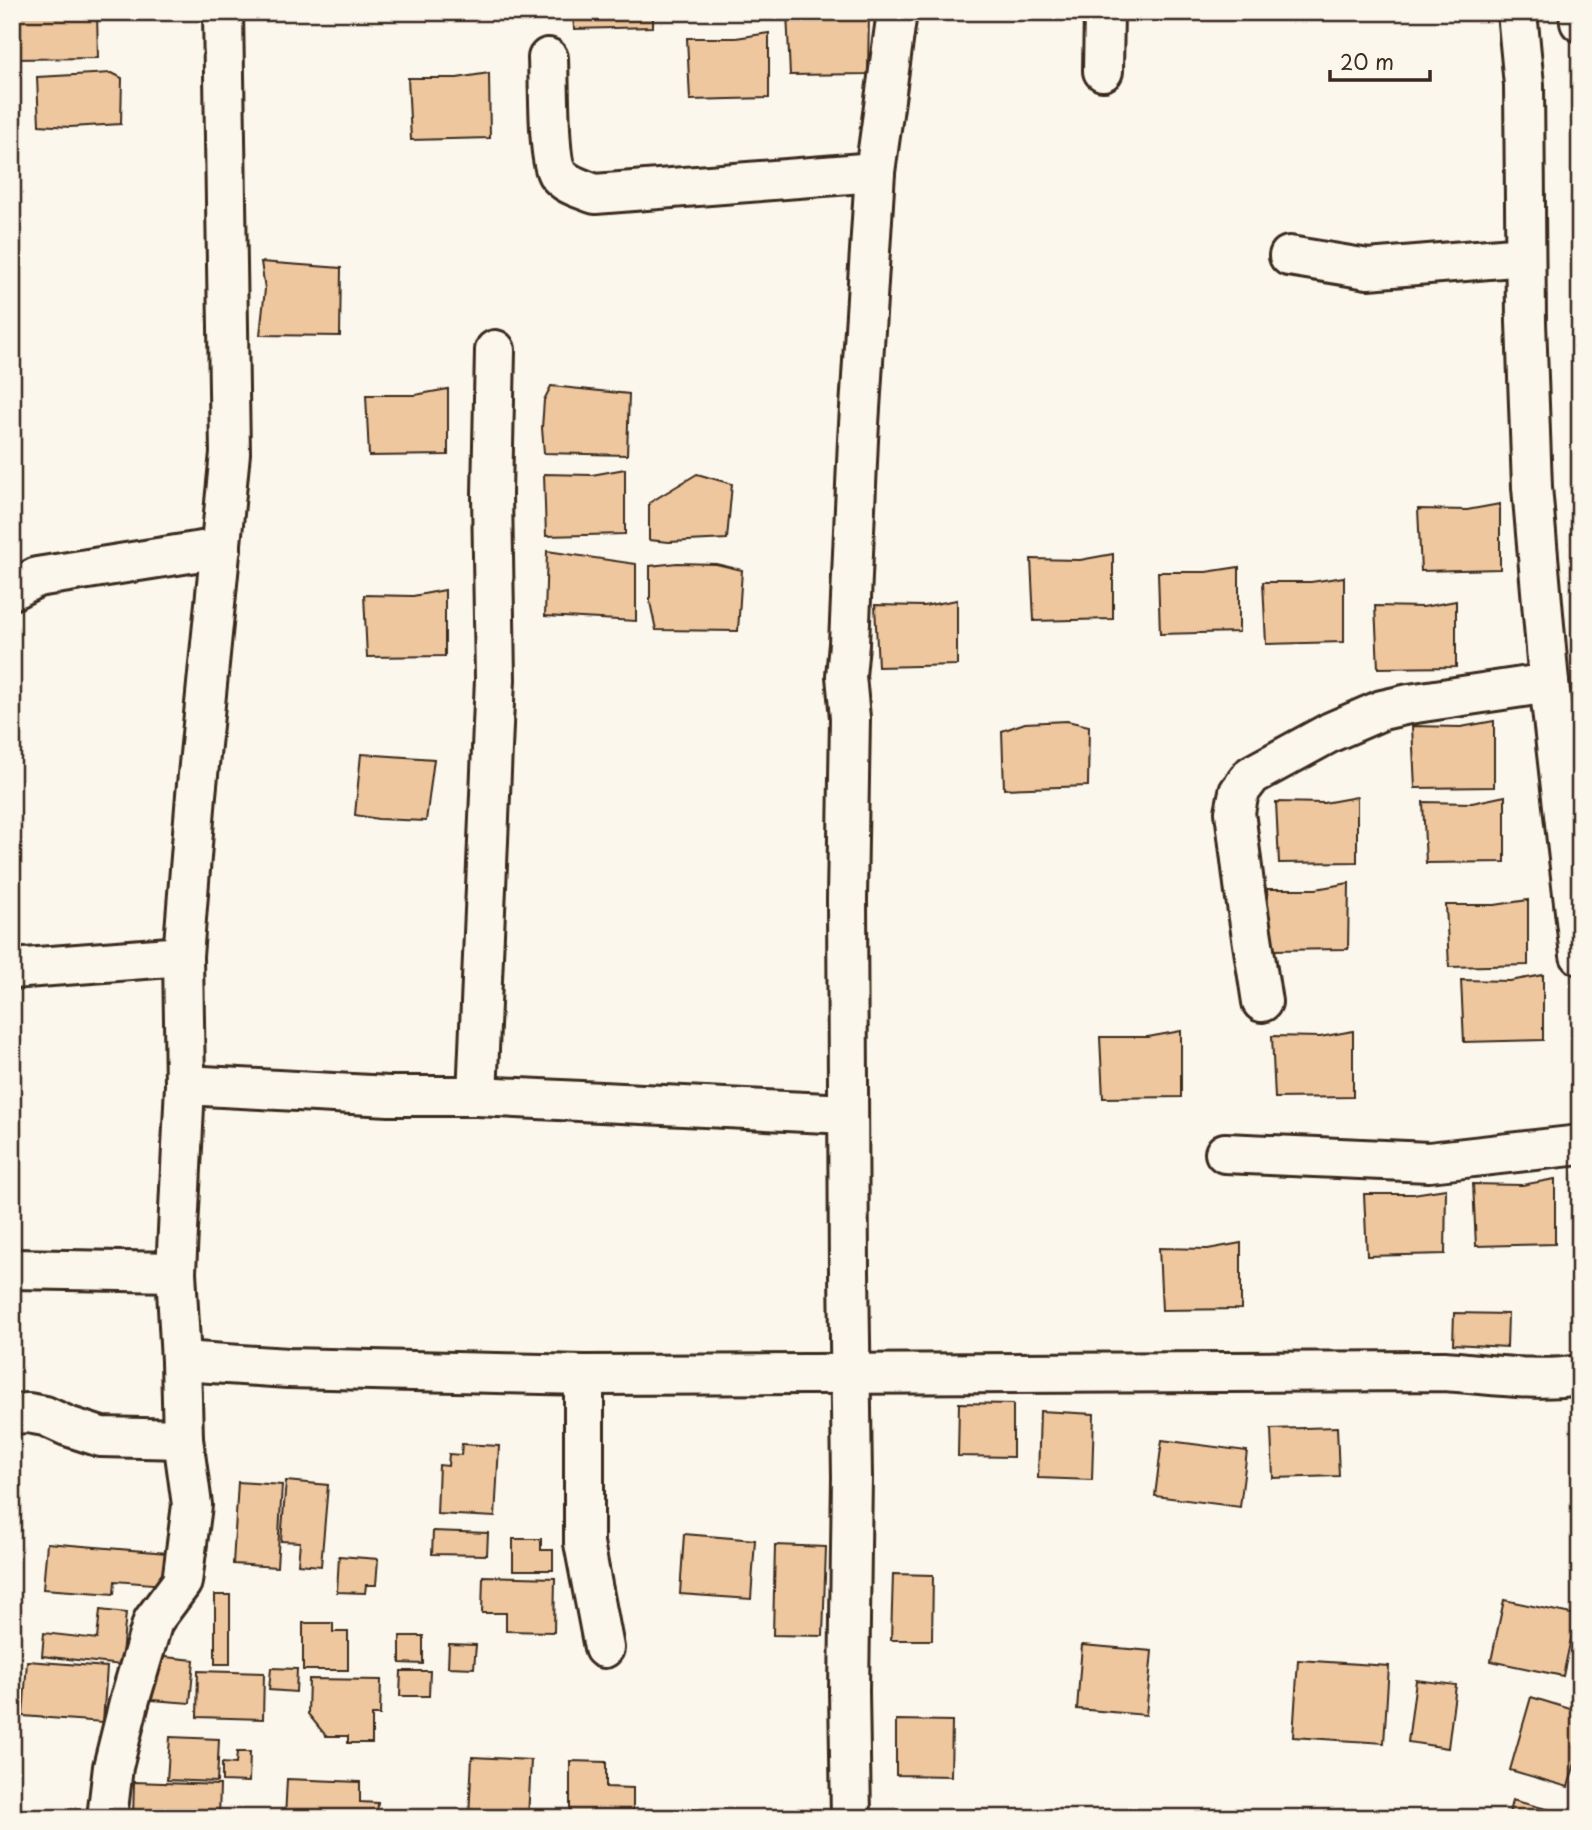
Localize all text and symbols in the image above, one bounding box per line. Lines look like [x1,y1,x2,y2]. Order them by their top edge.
scale bar [1330,38,1429,82]
text: 20 m [1340,45,1394,77]

